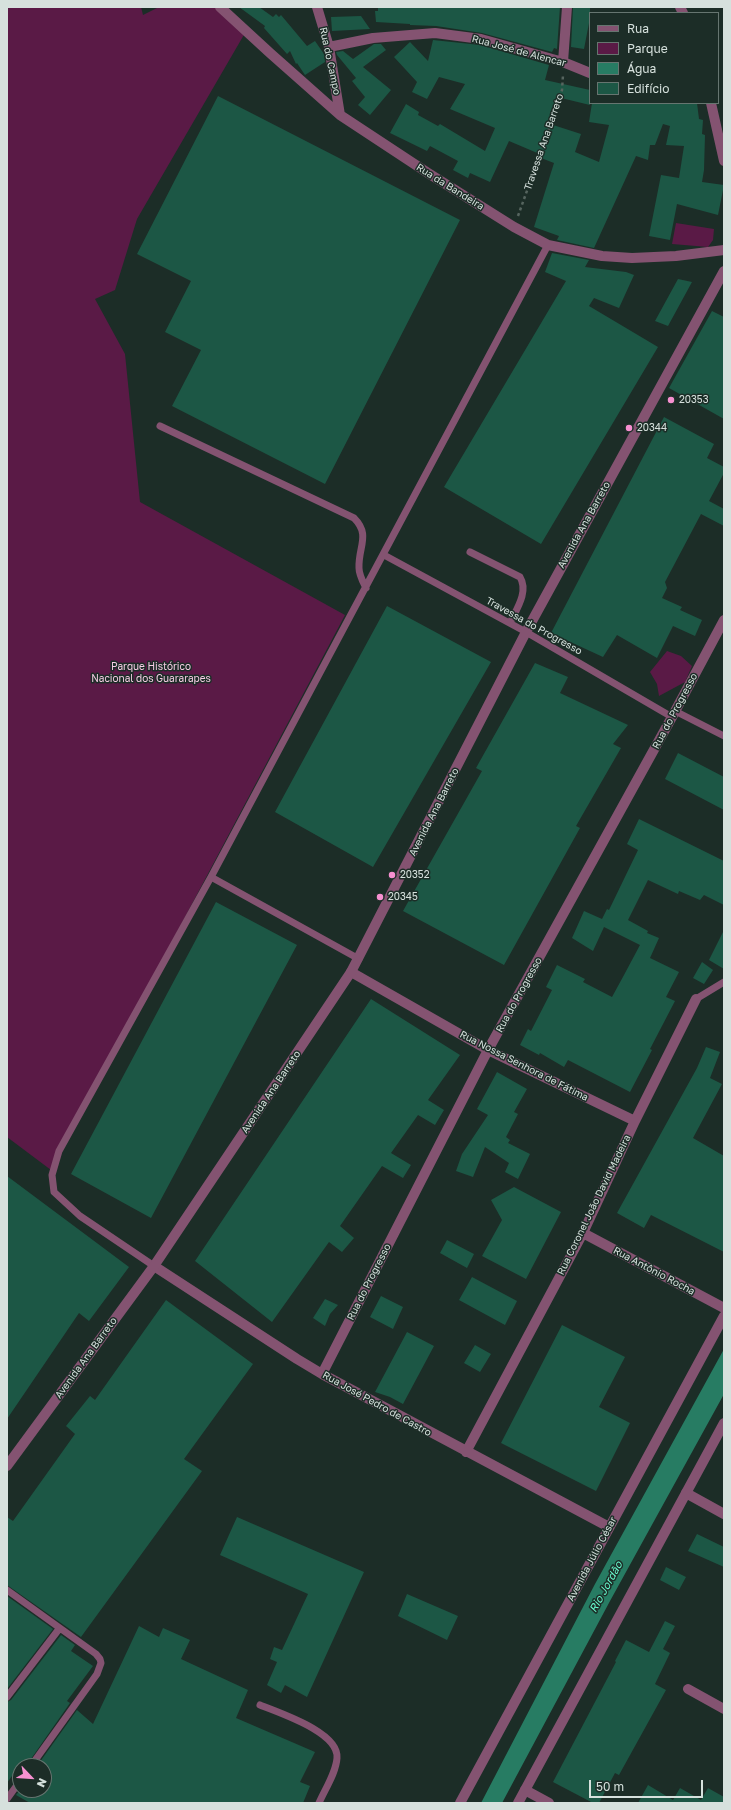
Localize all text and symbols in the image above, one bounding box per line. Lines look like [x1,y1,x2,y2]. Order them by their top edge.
legend [589,12,719,104]
text: Rua [627,21,649,36]
street label: Rua do Campo [317,26,343,96]
street label: Rua José de Alencar [471,33,567,69]
text: Parque [627,41,668,56]
text: Água [627,61,656,76]
text: Edifício [627,81,669,96]
street label: Travessa Ana Barreto [522,92,566,192]
street label: Rua da Bandeira [414,161,486,213]
place label: 20353 [679,394,708,406]
marker: 20353 [666,395,676,405]
place label: 20344 [637,422,667,434]
marker: 20344 [624,423,634,433]
street label: Avenida Ana Barreto [555,480,613,570]
street label: Travessa do Progresso [484,595,584,657]
park label: Parque Histórico Nacional dos Guararapes [91,661,211,684]
street label: Rua do Progresso [650,671,700,751]
street label: Avenida Ana Barreto [407,766,461,858]
place label: 20352 [400,869,429,881]
marker: 20352 [387,870,397,880]
place label: 20345 [388,891,418,903]
marker: 20345 [375,892,385,902]
street label: Rua do Progresso [493,955,545,1035]
street label: Rua Nossa Senhora de Fátima [458,1028,590,1104]
street label: Avenida Ana Barreto [239,1048,303,1136]
street label: Rua Coronel João David Madeira [555,1133,633,1277]
street label: Rua do Progresso [345,1242,393,1322]
street label: Rua Antônio Rocha [611,1244,697,1298]
street label: Avenida Ana Barreto [53,1315,119,1401]
street label: Rua José Pedro de Castro [320,1369,434,1439]
street label: Avenida Júlio César [565,1515,619,1603]
water label: Rio Jordão [587,1559,625,1615]
north arrow [12,1758,52,1798]
scale bar [591,1772,705,1798]
text: N [35,1776,50,1789]
text: 50 m [596,1779,624,1794]

